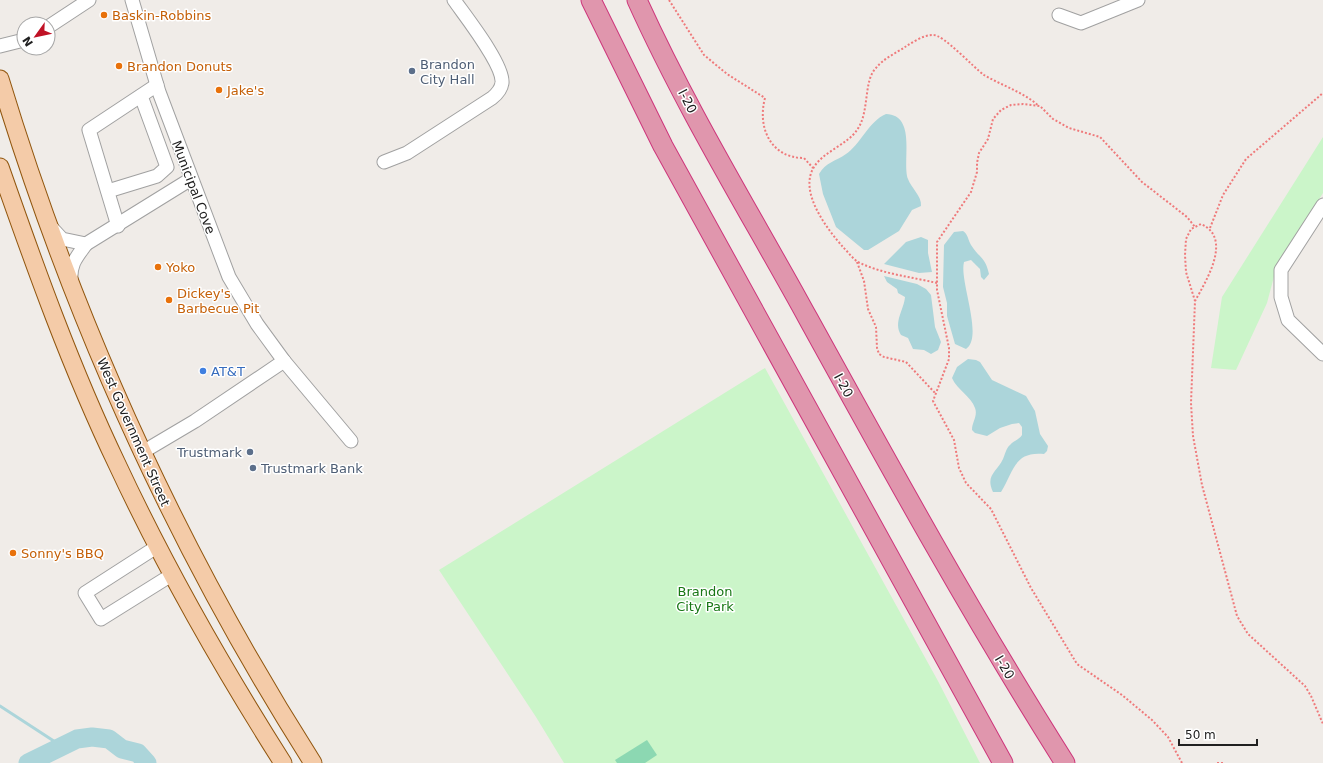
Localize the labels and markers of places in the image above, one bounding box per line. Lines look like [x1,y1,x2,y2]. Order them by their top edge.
place label: Baskin-Robbins [112,8,211,23]
marker: Baskin-Robbins [99,10,109,20]
place label: Brandon City Hall [420,57,475,87]
place label: Brandon Donuts [127,59,233,74]
marker: Brandon Donuts [114,61,124,71]
marker: Brandon City Hall [407,66,417,76]
place label: Jake's [226,83,264,98]
marker: Jake's [214,85,224,95]
place label: Yoko [165,260,195,275]
marker: Yoko [153,262,163,272]
place label: Dickey's Barbecue Pit [177,286,259,316]
marker: Dickey's Barbecue Pit [164,295,174,305]
place label: AT&T [211,364,245,379]
marker: AT&T [198,366,208,376]
place label: Trustmark [176,445,242,460]
marker: Trustmark [245,447,255,457]
place label: Trustmark Bank [260,461,363,476]
marker: Trustmark Bank [248,463,258,473]
place label: Sonny's BBQ [21,546,104,561]
marker: Sonny's BBQ [8,548,18,558]

